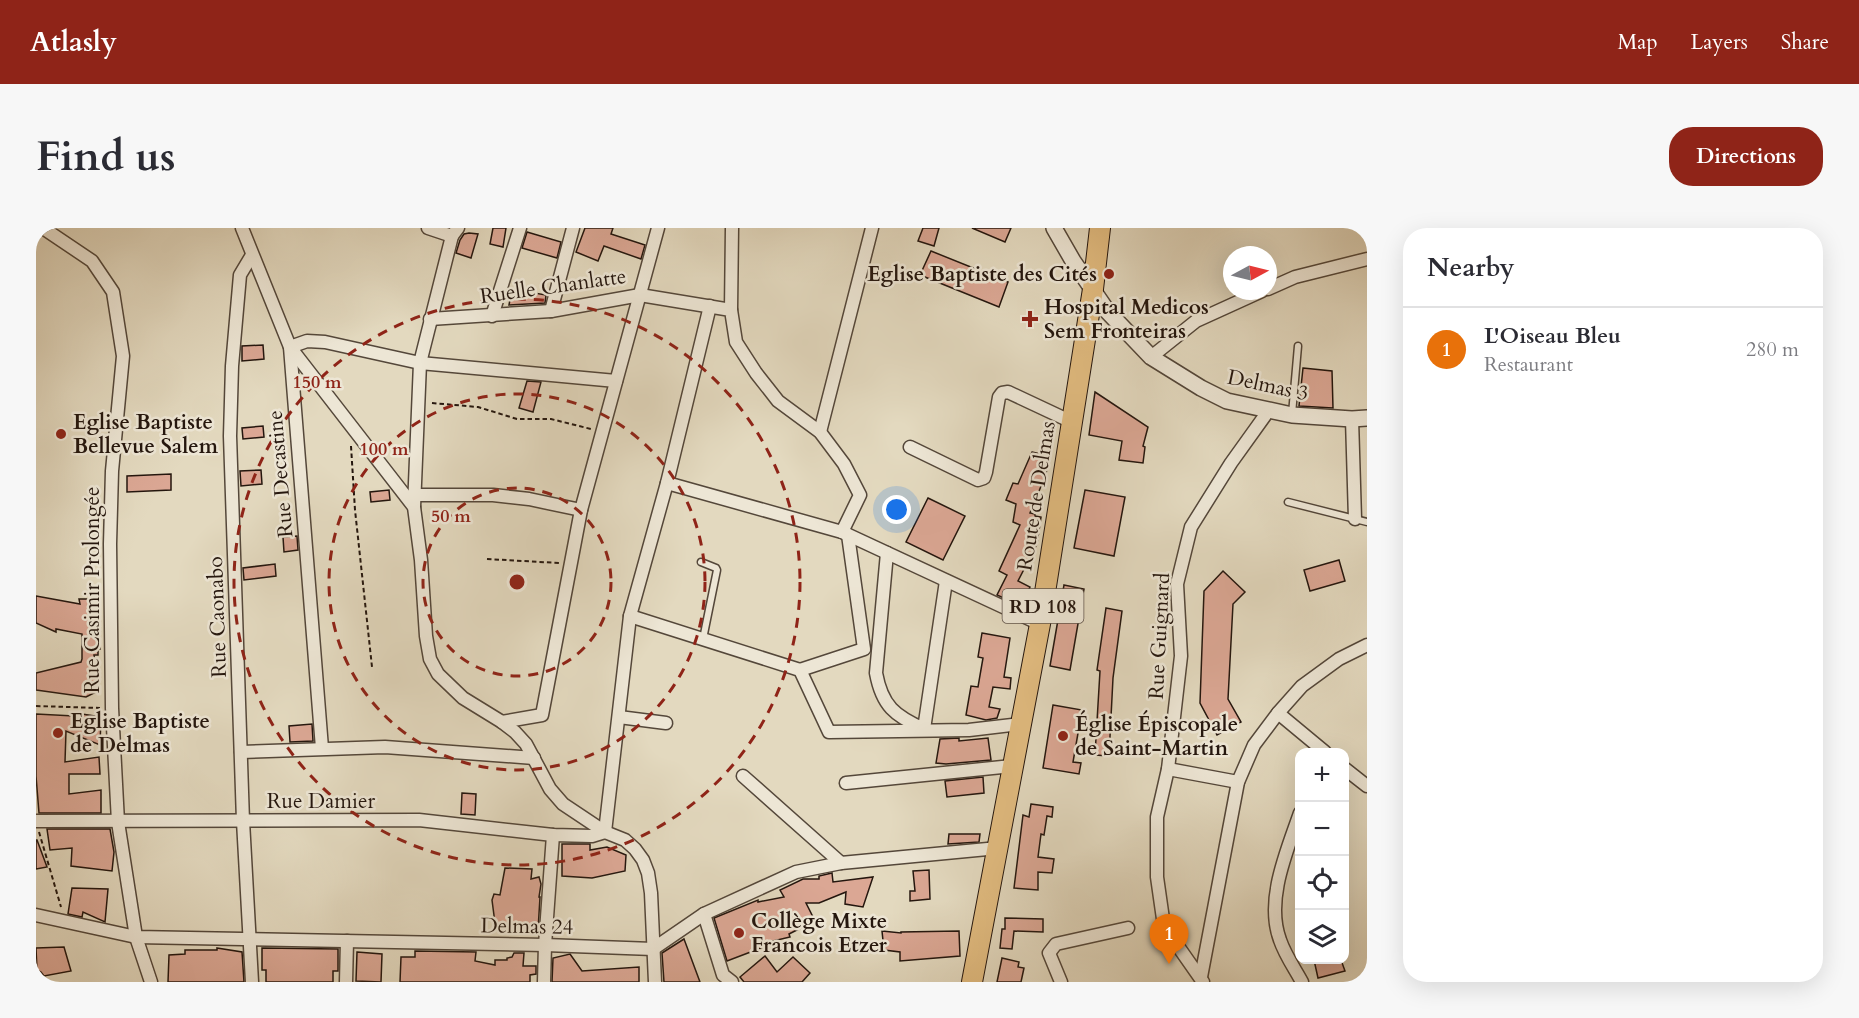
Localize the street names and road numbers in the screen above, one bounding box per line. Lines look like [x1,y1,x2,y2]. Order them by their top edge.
street label: Ruelle Chanlatte [478,262,628,311]
street label: Delmas 3 [1225,363,1311,408]
street label: Rue Decastine [260,409,301,539]
street label: Route de Delmas [1010,419,1063,573]
street label: Rue Casimir Prolongée [78,486,107,694]
street label: Rue Caonabo [201,556,234,678]
street label: Rue Guignard [1142,572,1177,700]
road number: RD 108 [1002,589,1084,623]
street label: Rue Damier [267,787,375,816]
street label: Delmas 24 [480,911,574,942]

